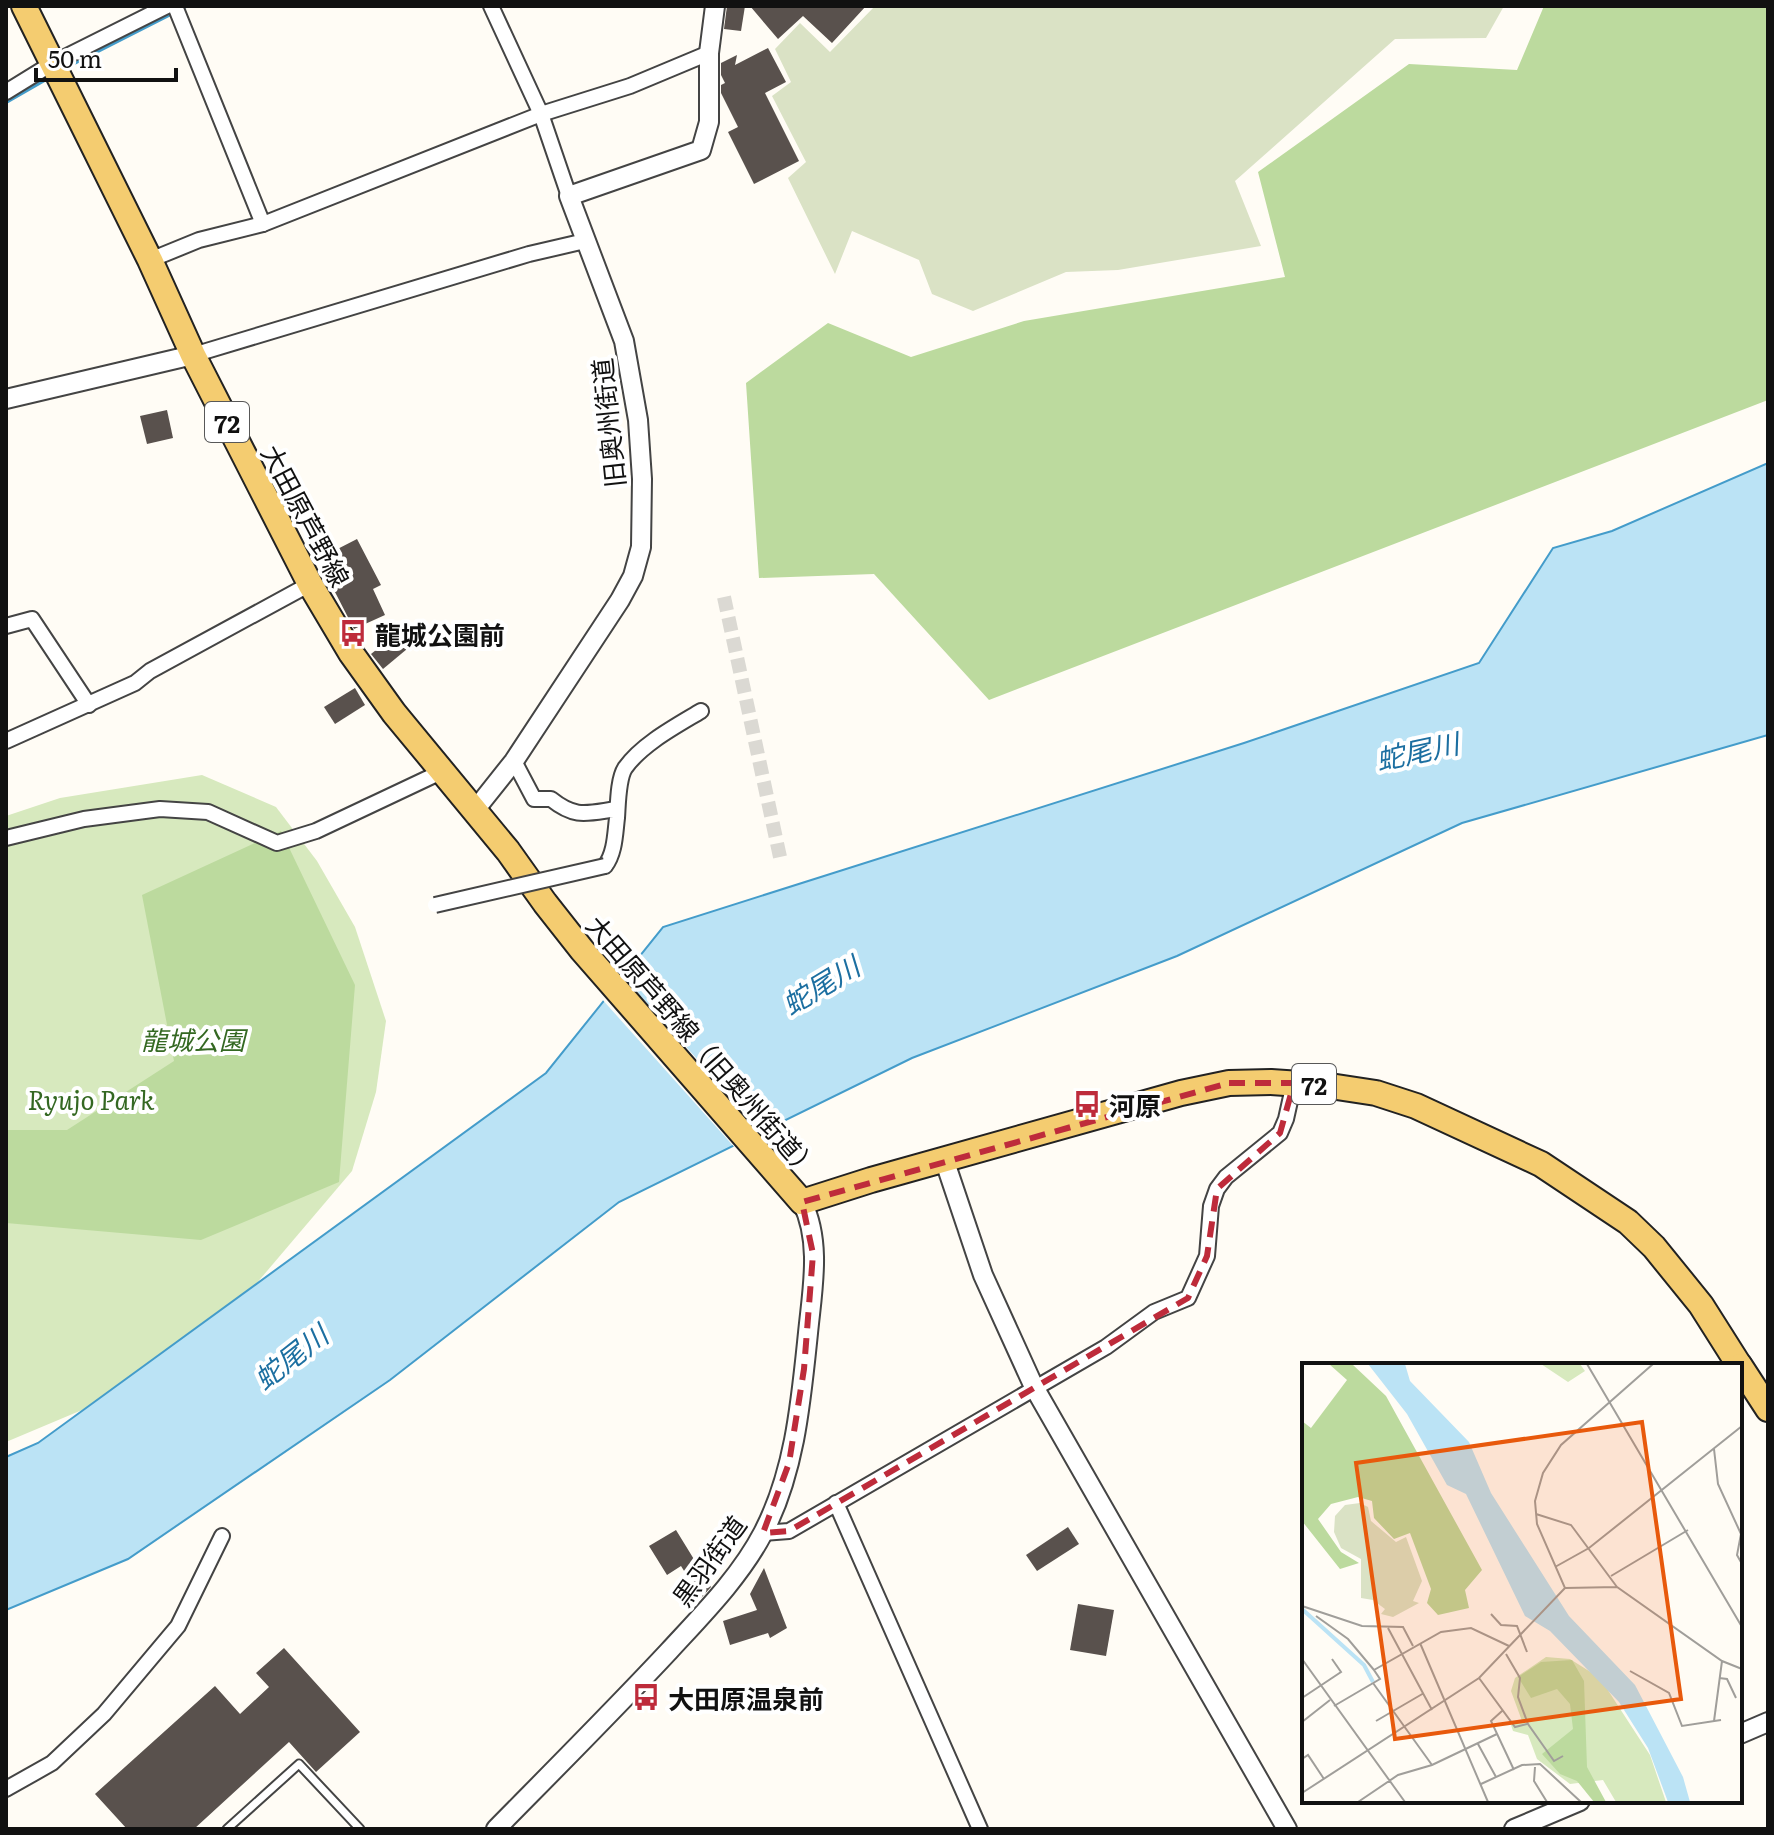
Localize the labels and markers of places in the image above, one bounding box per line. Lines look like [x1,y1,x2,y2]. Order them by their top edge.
place label: 龍城公園前 [375,614,505,653]
bus stop icon: 龍城公園前 [338,618,368,648]
place label: 河原 [1109,1085,1161,1124]
bus stop icon: 河原 [1072,1089,1102,1119]
place label: 大田原温泉前 [668,1678,824,1717]
bus stop icon: 大田原温泉前 [631,1682,661,1712]

